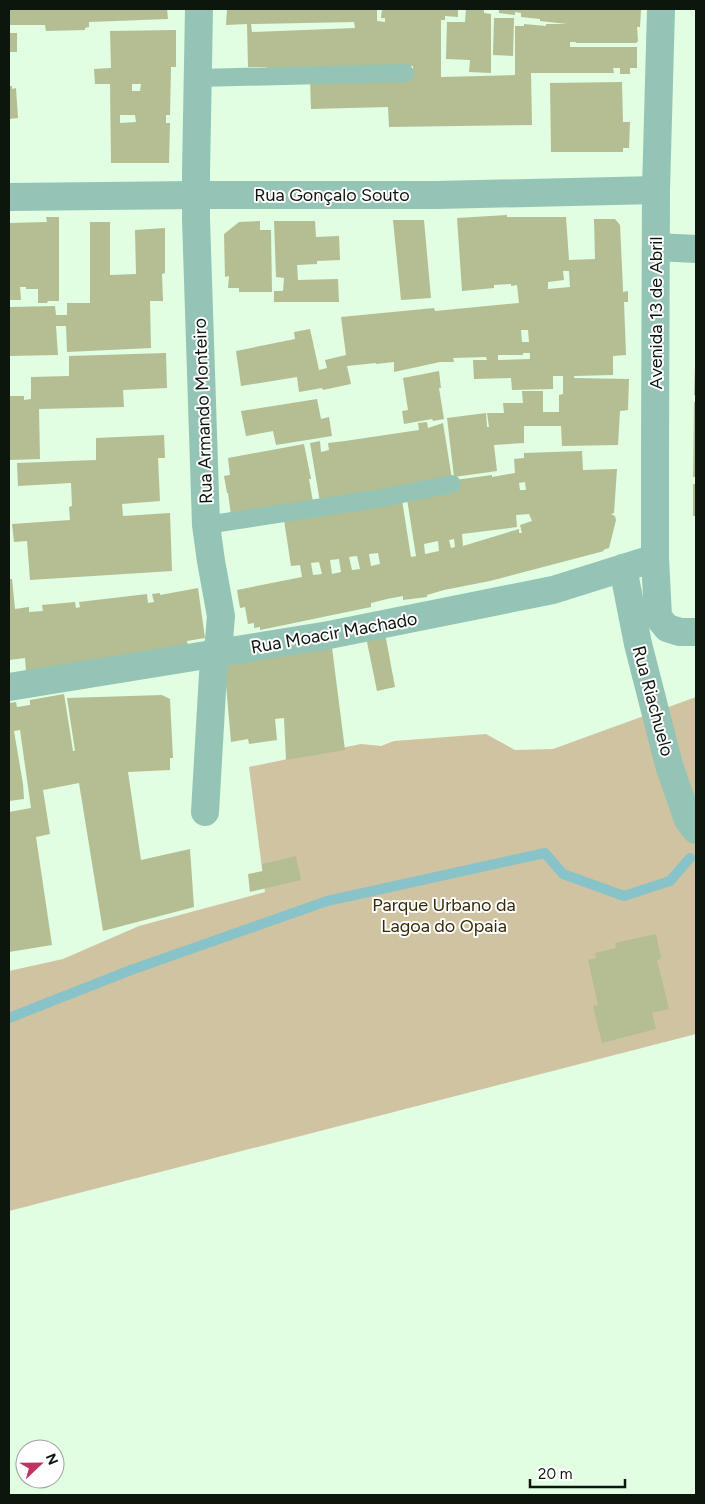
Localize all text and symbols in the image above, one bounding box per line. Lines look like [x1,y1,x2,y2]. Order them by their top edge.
street label: Rua Gonçalo Souto [254,184,410,206]
street label: Avenida 13 de Abril [645,237,667,389]
street label: Rua Armando Monteiro [189,318,217,504]
street label: Rua Moacir Machado [249,608,419,658]
street label: Rua Riachuelo [628,643,678,759]
park label: Parque Urbano da Lagoa do Opaia [372,894,516,937]
north arrow [15,1439,65,1489]
text: N [42,1451,61,1468]
scale bar [530,1456,625,1488]
text: 20 m [538,1465,572,1483]

